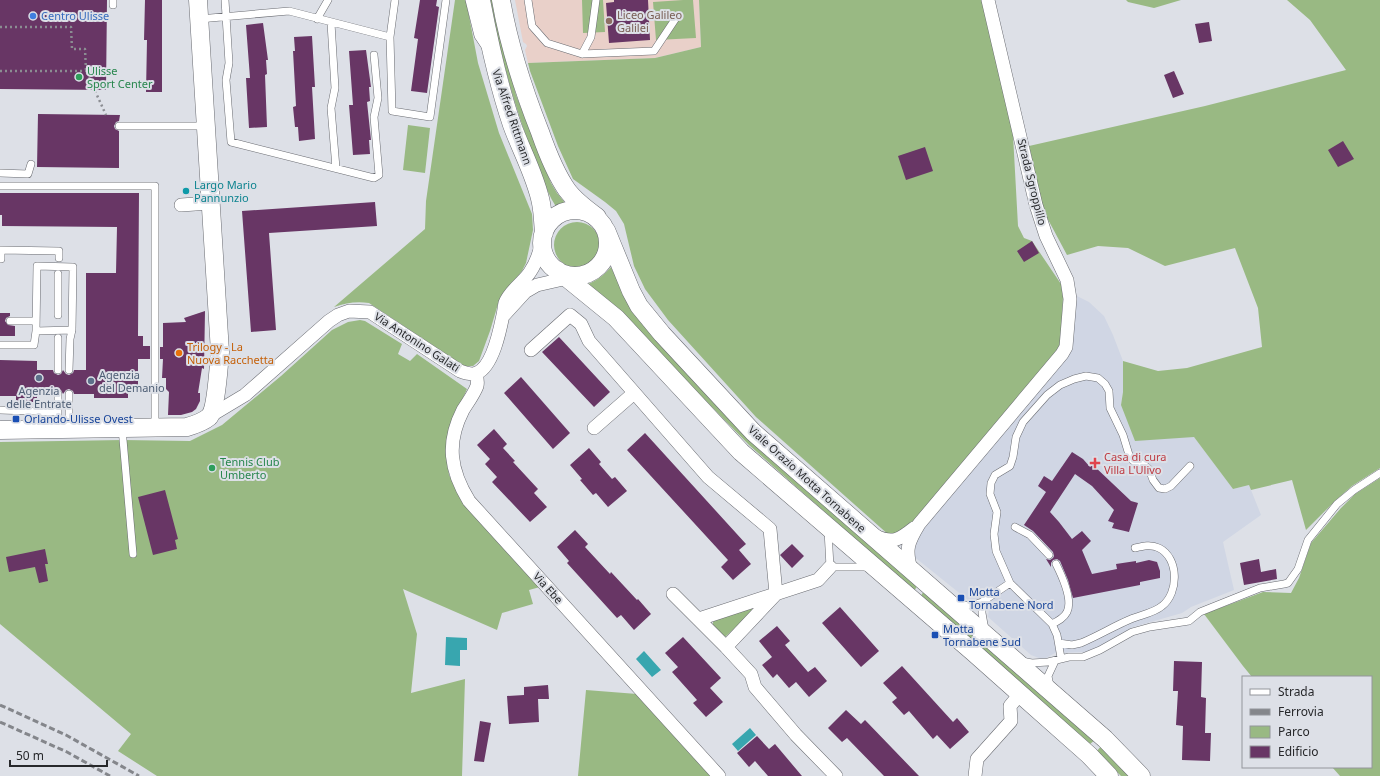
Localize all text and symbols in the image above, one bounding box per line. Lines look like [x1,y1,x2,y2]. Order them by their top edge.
place label: Liceo Galileo Galilei [617,7,682,35]
place label: Centro Ulisse [41,8,109,23]
marker: Centro Ulisse [28,11,38,21]
marker: Liceo Galileo Galilei [604,16,614,26]
place label: Ulisse Sport Center [87,63,153,91]
street label: Via Alfred Rittmann [489,67,536,167]
marker: Ulisse Sport Center [74,72,84,82]
street label: Strada Sgroppillo [1014,137,1051,227]
place label: Largo Mario Pannunzio [194,177,257,205]
marker: Largo Mario Pannunzio [181,186,191,196]
street label: Via Antonino Galati [372,308,463,375]
place label: Trilogy - La Nuova Racchetta [187,339,274,367]
marker: Trilogy - La Nuova Racchetta [174,348,184,358]
place label: Agenzia del Demanio [99,367,165,395]
marker: Agenzia delle Entrate [34,373,44,383]
marker: Agenzia del Demanio [86,376,96,386]
place label: Agenzia delle Entrate [6,383,72,411]
place label: Orlando-Ulisse Ovest [24,411,133,426]
marker: Orlando-Ulisse Ovest [11,414,21,424]
street label: Viale Orazio Motta Tornabene [745,422,869,535]
place label: Casa di cura Villa L'Ulivo [1104,449,1166,477]
place label: Tennis Club Umberto [220,454,280,482]
marker: Casa di cura Villa L'Ulivo [1089,457,1101,469]
marker: Tennis Club Umberto [207,463,217,473]
street label: Via Ebe [530,569,567,607]
place label: Motta Tornabene Nord [969,584,1053,612]
marker: Motta Tornabene Nord [956,593,966,603]
place label: Motta Tornabene Sud [943,621,1021,649]
marker: Motta Tornabene Sud [930,630,940,640]
legend [1242,676,1372,768]
text: Strada [1278,683,1314,700]
text: Ferrovia [1278,703,1324,720]
text: Parco [1278,723,1310,740]
scale bar [10,742,107,768]
text: Edificio [1278,743,1319,760]
text: 50 m [16,747,44,764]

